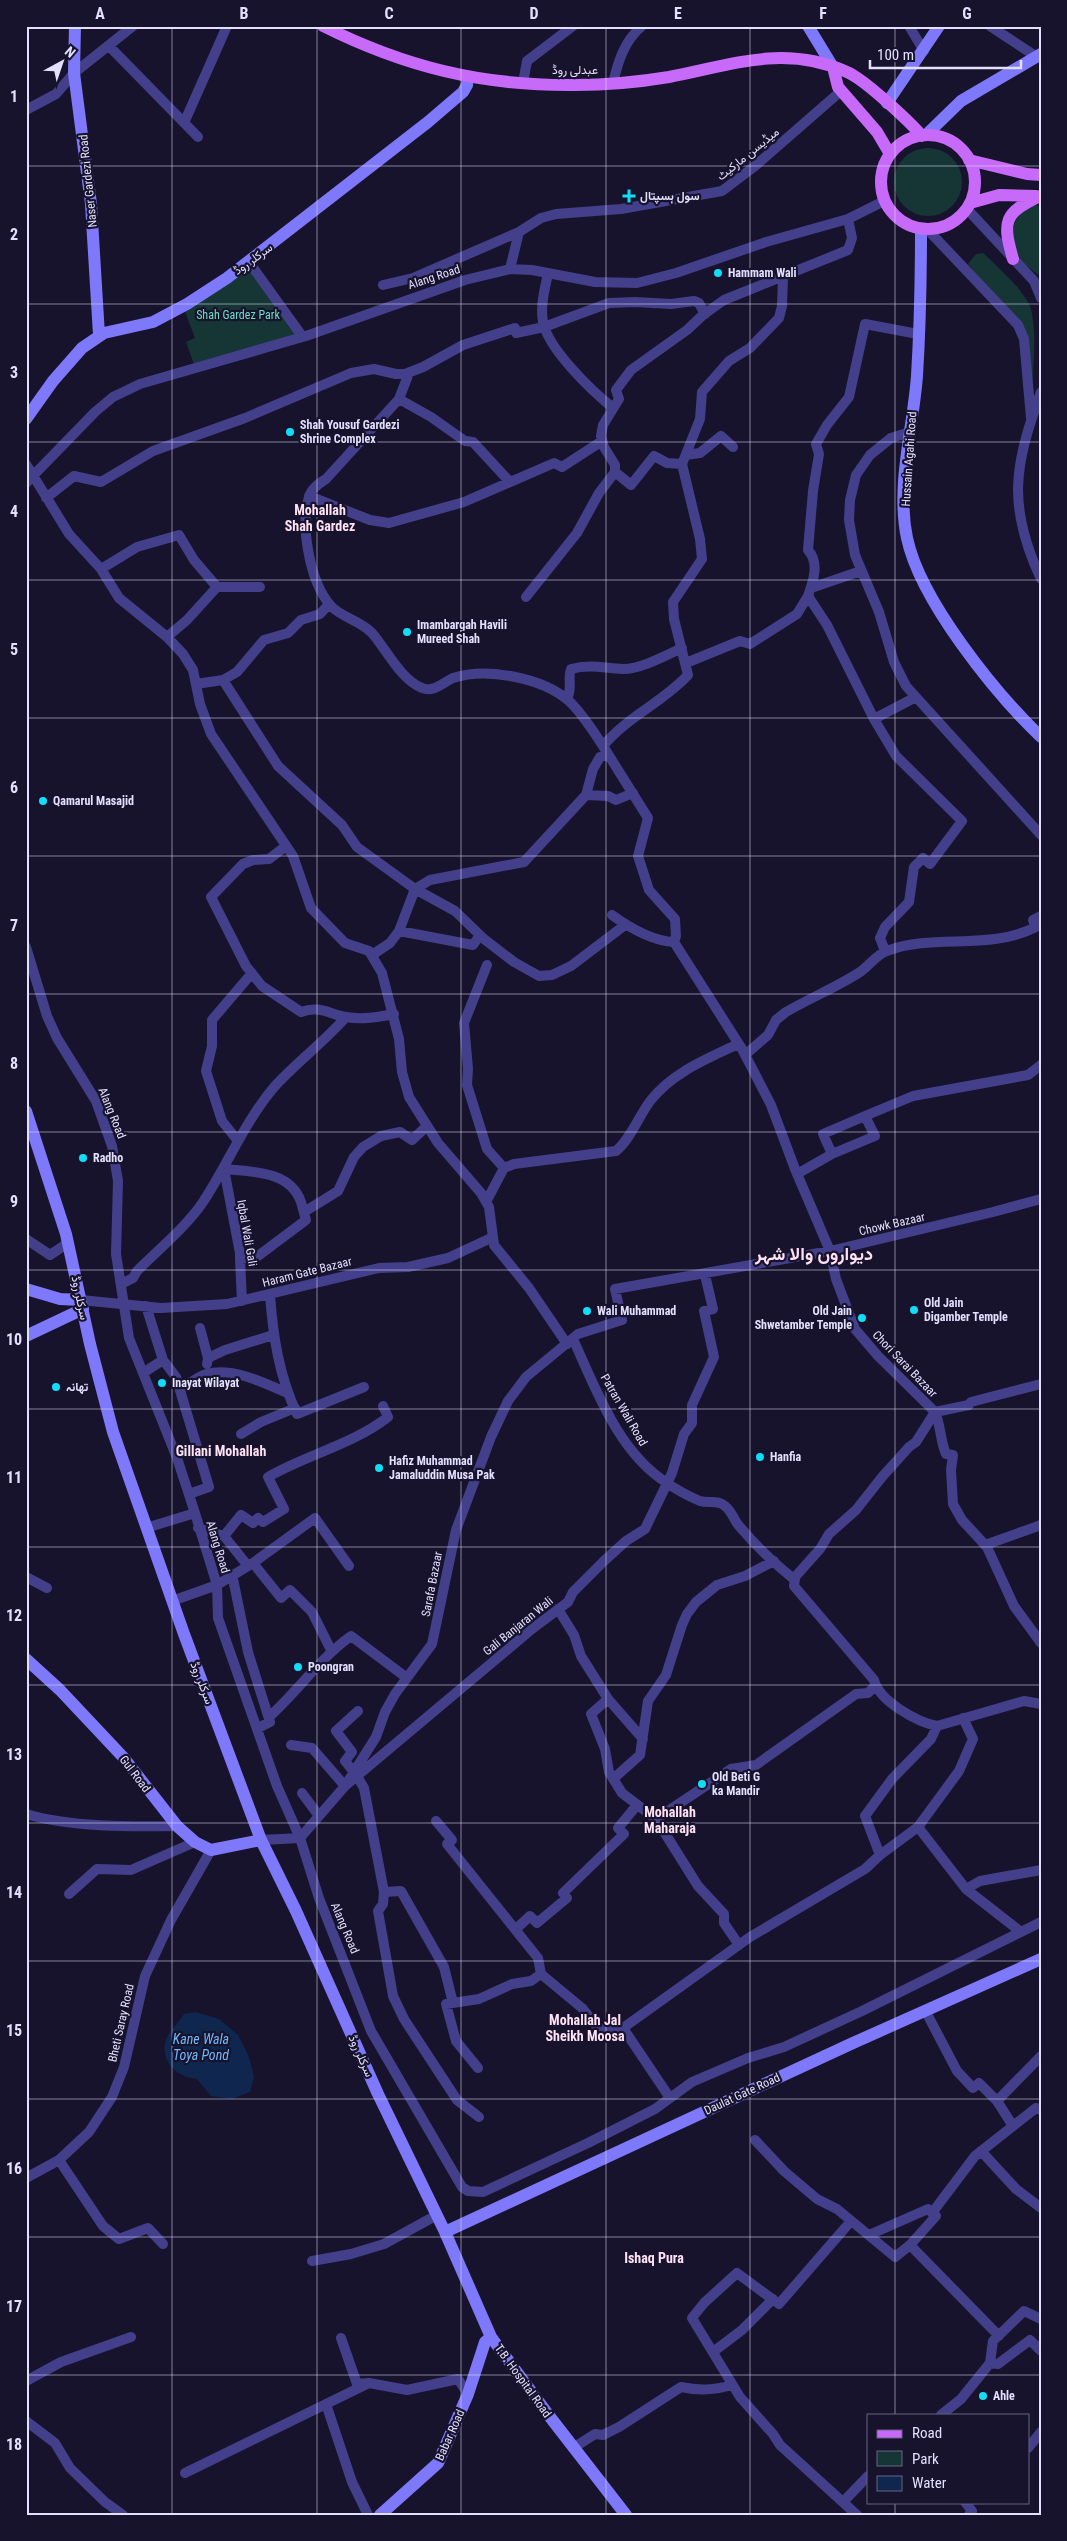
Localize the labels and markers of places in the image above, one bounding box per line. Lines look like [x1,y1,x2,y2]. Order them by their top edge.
marker: سول ہسپتال [622,189,636,203]
place label: سول ہسپتال [640,189,700,204]
place label: Hammam Wali [728,266,797,280]
marker: Hammam Wali [712,267,724,279]
place label: Shah Yousuf Gardezi Shrine Complex [300,418,399,446]
marker: Shah Yousuf Gardezi Shrine Complex [284,426,296,438]
place label: Imambargah Havili Mureed Shah [417,618,507,646]
marker: Imambargah Havili Mureed Shah [401,626,413,638]
place label: Qamarul Masajid [53,794,134,808]
marker: Qamarul Masajid [37,795,49,807]
place label: Radho [93,1151,123,1165]
marker: Radho [77,1152,89,1164]
place label: Old Jain Digamber Temple [924,1296,1008,1324]
place label: Wali Muhammad [597,1304,676,1318]
place label: Old Jain Shwetamber Temple [755,1304,852,1332]
marker: Old Jain Digamber Temple [908,1304,920,1316]
marker: Wali Muhammad [581,1305,593,1317]
marker: Old Jain Shwetamber Temple [856,1312,868,1324]
place label: Inayat Wilayat [172,1376,240,1390]
marker: Inayat Wilayat [156,1377,168,1389]
place label: تھانہ [66,1380,89,1395]
marker: تھانہ [50,1381,62,1393]
place label: Hanfia [770,1450,801,1464]
marker: Hanfia [754,1451,766,1463]
place label: Hafiz Muhammad Jamaluddin Musa Pak [389,1454,495,1482]
marker: Hafiz Muhammad Jamaluddin Musa Pak [373,1462,385,1474]
place label: Poongran [308,1660,354,1674]
marker: Poongran [292,1661,304,1673]
place label: Old Beti G ka Mandir [712,1770,760,1798]
marker: Old Beti G ka Mandir [696,1778,708,1790]
place label: Ahle [993,2389,1015,2403]
marker: Ahle [977,2390,989,2402]

